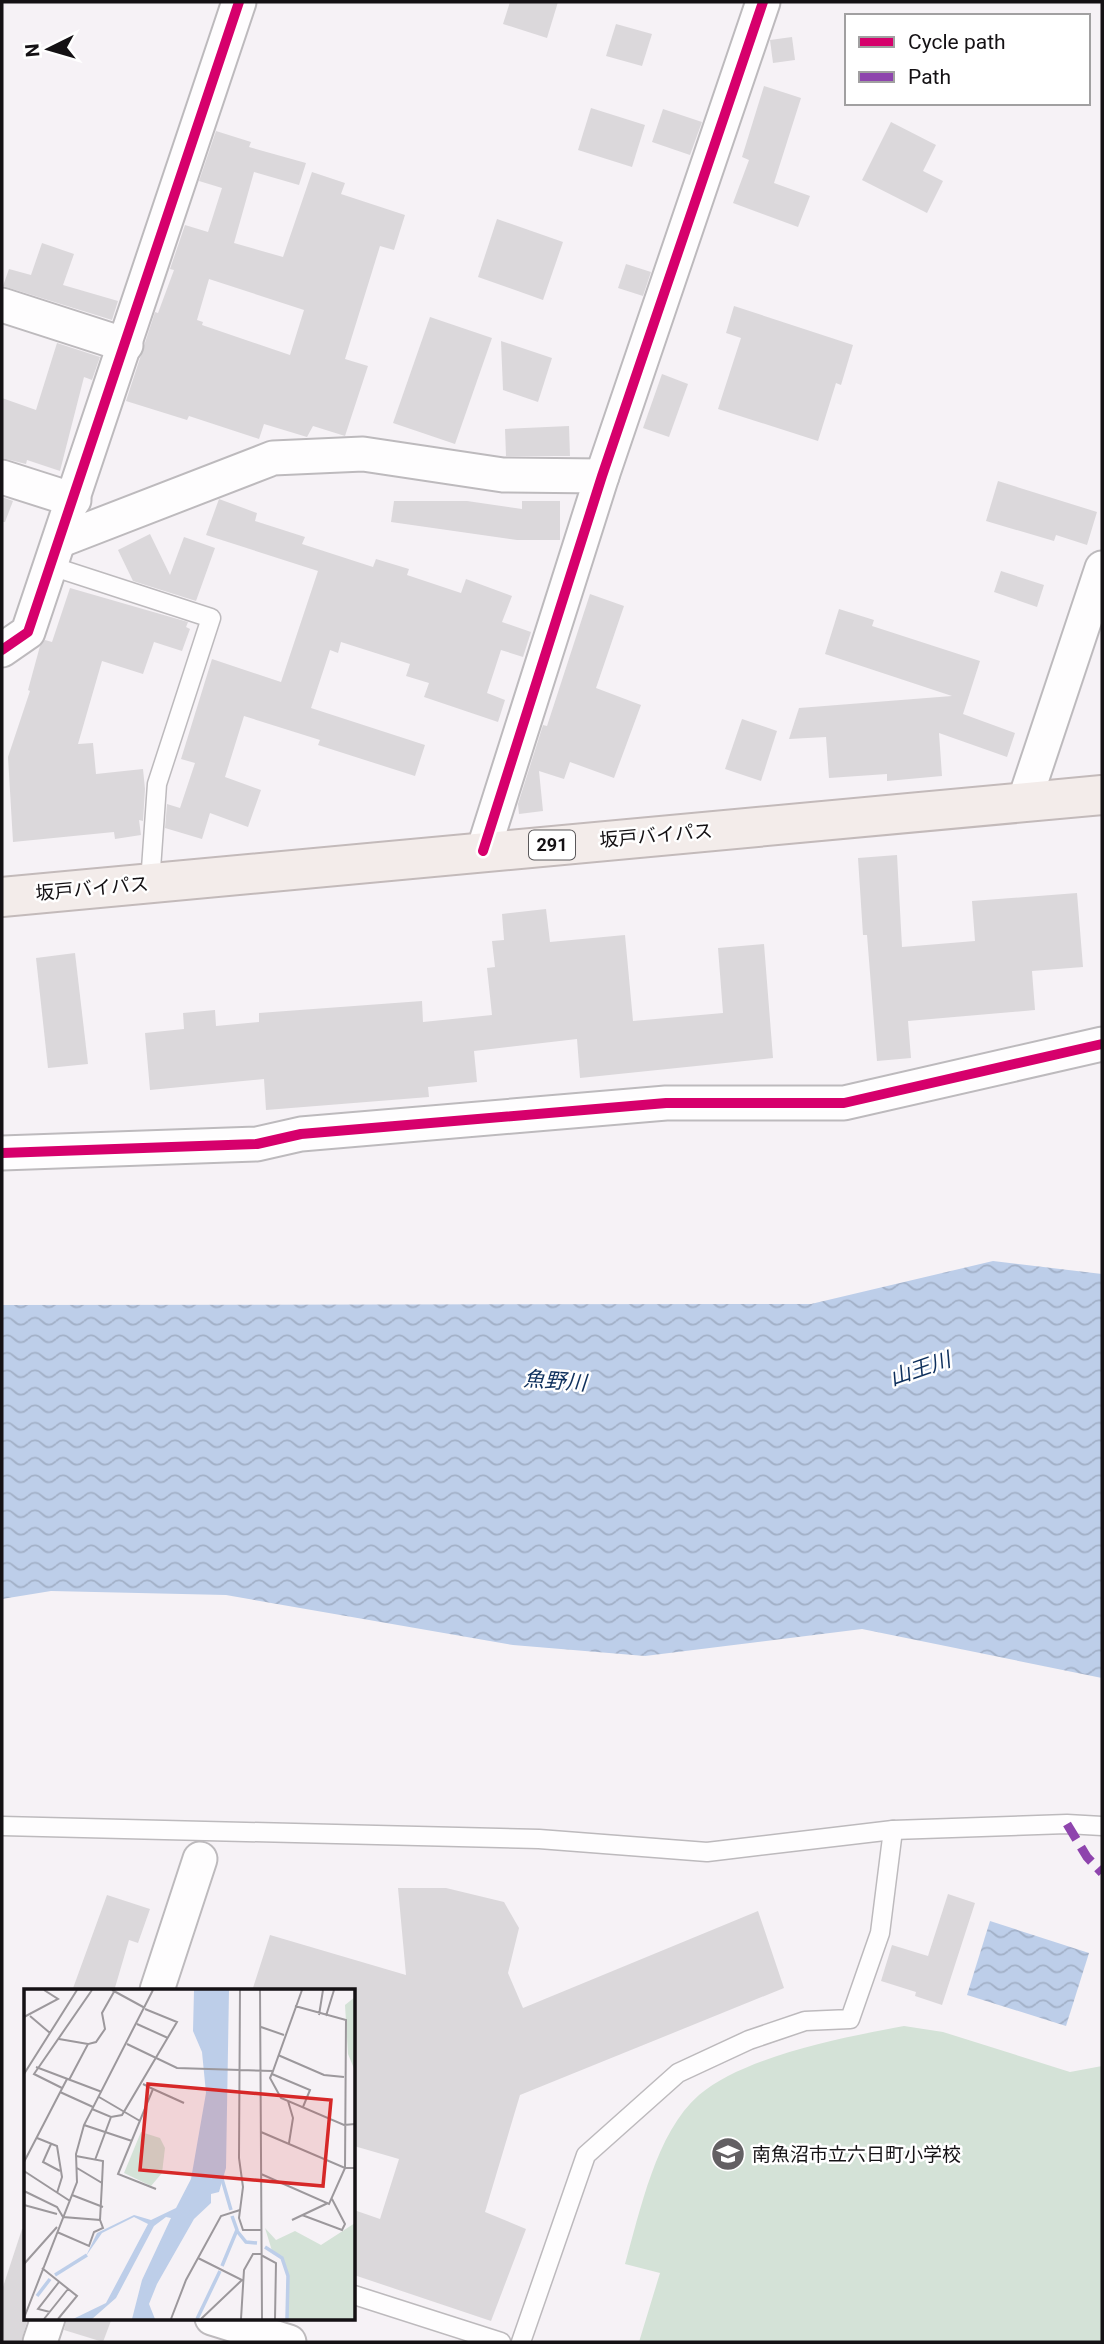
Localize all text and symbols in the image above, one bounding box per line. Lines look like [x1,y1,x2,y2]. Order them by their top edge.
north arrow [14,14,84,84]
legend [845,14,1090,105]
text: Cycle path [908,30,1006,54]
text: N [21,43,45,58]
text: Path [908,65,951,89]
street label: 坂戸バイパス [598,819,714,852]
road number: 291 [529,830,575,860]
street label: 坂戸バイパス [34,872,150,905]
water label: 山王川 [886,1347,956,1391]
water label: 魚野川 [523,1367,589,1395]
inset map [24,1989,355,2320]
school or university icon: 南魚沼市立六日町小学校 [709,2135,747,2173]
place label: 南魚沼市立六日町小学校 [752,2143,961,2166]

